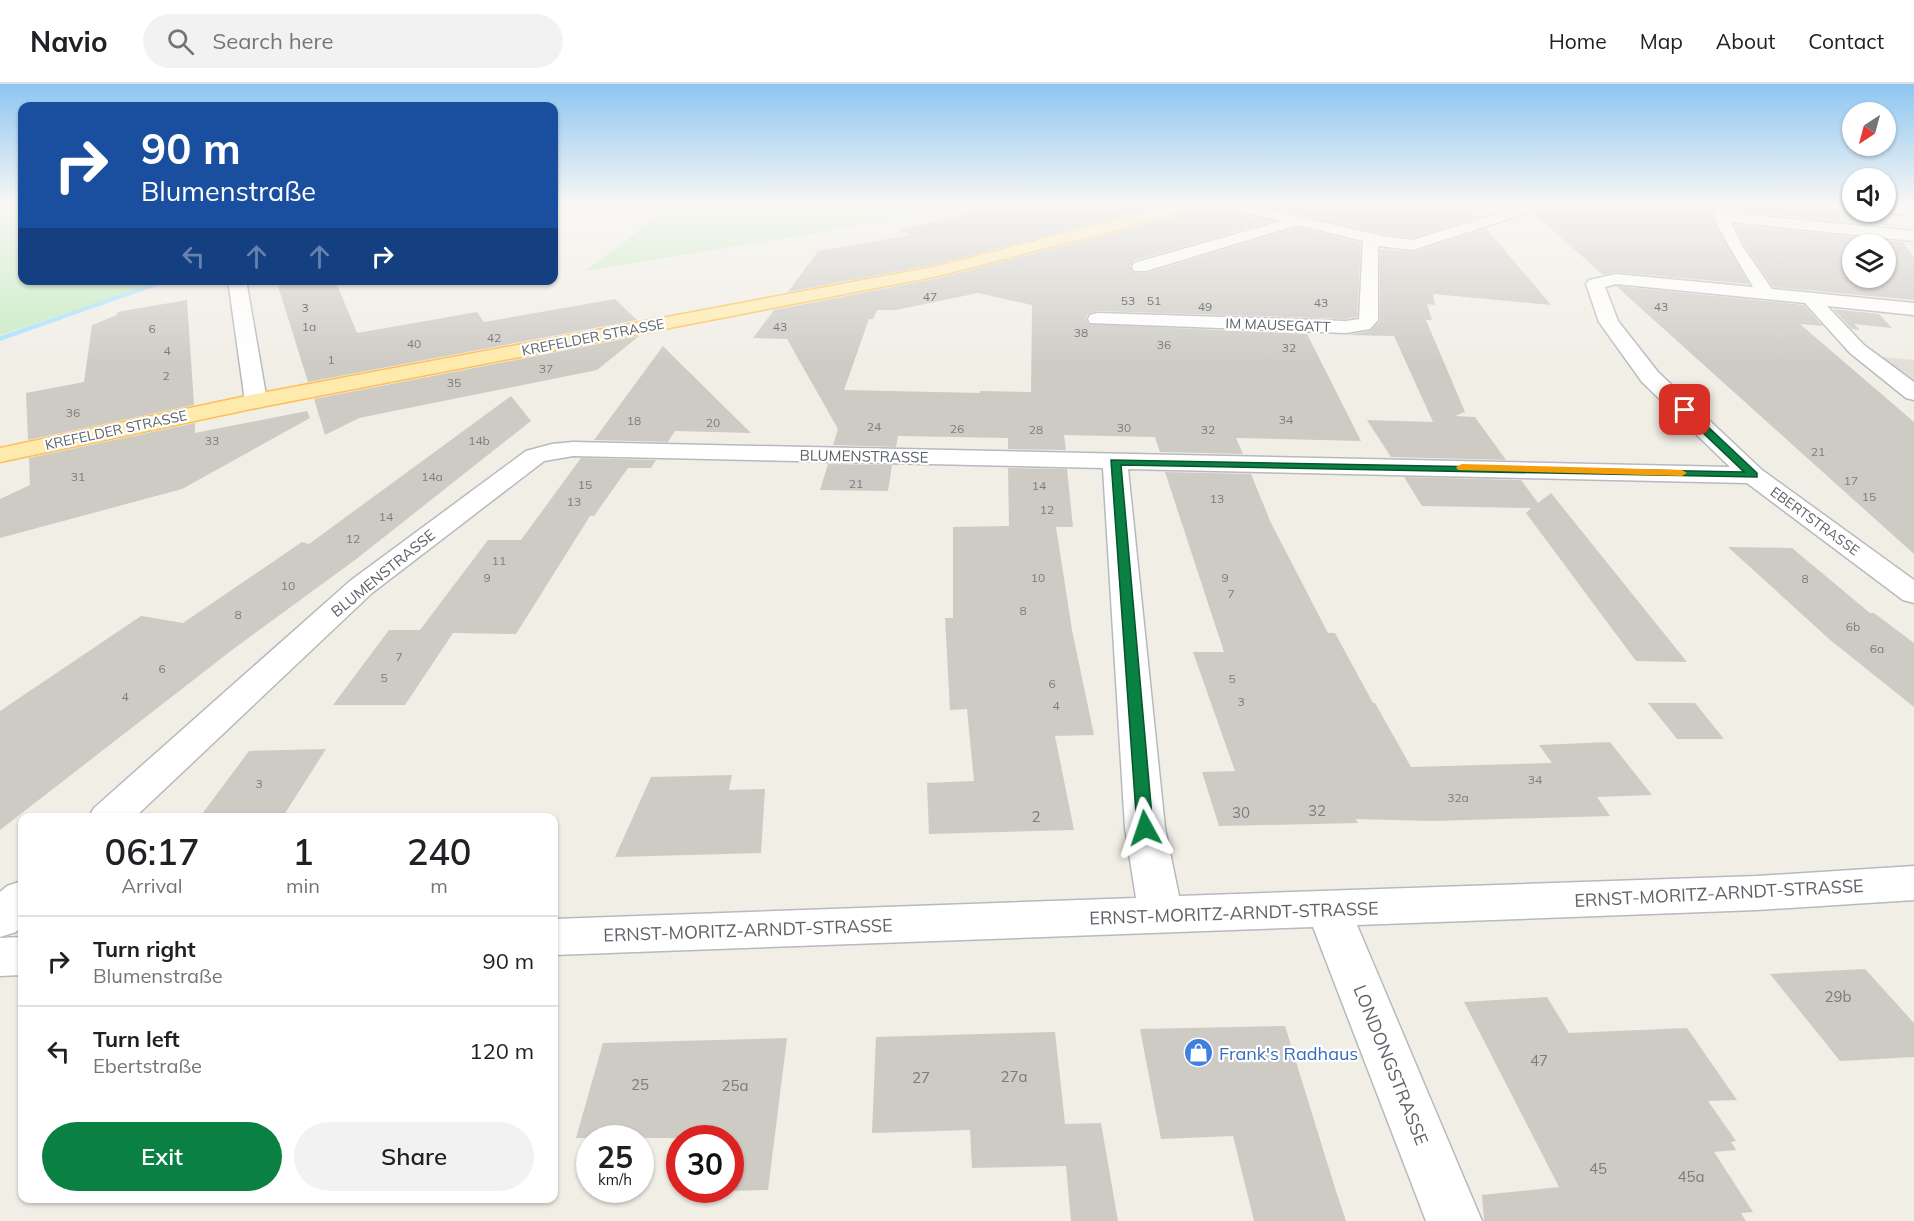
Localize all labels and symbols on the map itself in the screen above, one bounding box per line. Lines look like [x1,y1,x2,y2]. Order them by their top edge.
north arrow [1842,102,1896,156]
house number: 47 [923,289,937,304]
house number: 53 [1121,293,1135,308]
house number: 51 [1147,293,1161,308]
house number: 43 [1314,295,1328,310]
house number: 49 [1198,299,1212,314]
house number: 43 [1654,299,1668,314]
house number: 3 [301,300,309,315]
street label: KREFELDER STRASSE [520,314,666,360]
street label: IM MAUSEGATT [1225,314,1331,336]
house number: 1a [302,319,316,334]
house number: 43 [773,319,787,334]
house number: 6 [148,321,156,336]
house number: 38 [1074,325,1088,340]
house number: 42 [487,330,501,345]
house number: 40 [407,336,421,351]
house number: 36 [1157,337,1171,352]
house number: 32 [1282,340,1296,355]
house number: 4 [163,343,171,358]
house number: 1 [327,352,335,367]
house number: 37 [539,361,553,376]
house number: 2 [162,368,170,383]
house number: 35 [447,375,461,390]
pin [1659,384,1710,435]
house number: 36 [66,405,80,420]
street label: KREFELDER STRASSE [43,406,189,454]
house number: 34 [1279,412,1293,427]
house number: 18 [627,413,641,428]
house number: 20 [706,415,720,430]
house number: 24 [867,419,881,434]
house number: 30 [1117,420,1131,435]
house number: 26 [950,421,964,436]
house number: 28 [1029,422,1043,437]
house number: 32 [1201,422,1215,437]
house number: 33 [205,433,219,448]
house number: 14b [468,433,490,448]
house number: 21 [1811,444,1825,459]
street label: BLUMENSTRASSE [800,445,929,467]
house number: 31 [71,469,85,484]
house number: 14a [421,469,443,484]
house number: 17 [1844,473,1858,488]
house number: 21 [849,476,863,491]
house number: 15 [578,477,592,492]
house number: 14 [1032,478,1046,493]
street label: EBERTSTRASSE [1767,483,1863,559]
house number: 15 [1862,489,1876,504]
house number: 13 [1210,491,1224,506]
house number: 13 [567,494,581,509]
house number: 12 [1040,502,1054,517]
house number: 14 [379,509,393,524]
street label: BLUMENSTRASSE [327,525,439,621]
house number: 12 [346,531,360,546]
house number: 11 [492,553,506,568]
house number: 9 [483,570,491,585]
house number: 10 [1031,570,1045,585]
house number: 9 [1221,570,1229,585]
house number: 8 [1801,571,1809,586]
house number: 10 [281,578,295,593]
house number: 7 [1227,586,1235,601]
house number: 8 [1019,603,1027,618]
house number: 8 [234,607,242,622]
house number: 6b [1846,619,1860,634]
house number: 6a [1870,641,1884,656]
house number: 7 [395,649,403,664]
house number: 6 [158,661,166,676]
house number: 5 [380,670,388,685]
house number: 5 [1228,671,1236,686]
house number: 6 [1048,676,1056,691]
house number: 4 [121,689,129,704]
house number: 3 [1237,694,1245,709]
house number: 4 [1052,698,1060,713]
house number: 34 [1528,772,1542,787]
house number: 3 [255,776,263,791]
house number: 32a [1447,790,1469,805]
position arrow [1113,796,1177,860]
house number: 32 [1308,801,1326,820]
house number: 30 [1232,803,1250,822]
house number: 2 [1031,807,1041,826]
street label: ERNST-MORITZ-ARNDT-STRASSE [1574,874,1864,912]
street label: ERNST-MORITZ-ARNDT-STRASSE [1089,896,1379,930]
street label: ERNST-MORITZ-ARNDT-STRASSE [603,913,893,947]
street label: LONDONGSTRASSE [1348,982,1434,1148]
house number: 29b [1824,987,1852,1006]
shop icon: Frank's Radhaus [1182,1037,1214,1069]
place label: Frank's Radhaus [1219,1042,1358,1065]
house number: 47 [1530,1051,1548,1070]
house number: 27a [1000,1067,1028,1086]
house number: 27 [912,1068,930,1087]
house number: 25 [631,1075,649,1094]
house number: 25a [721,1076,749,1095]
speed limit sign: 30 [666,1125,744,1203]
house number: 45 [1589,1159,1607,1178]
house number: 45a [1677,1167,1705,1186]

